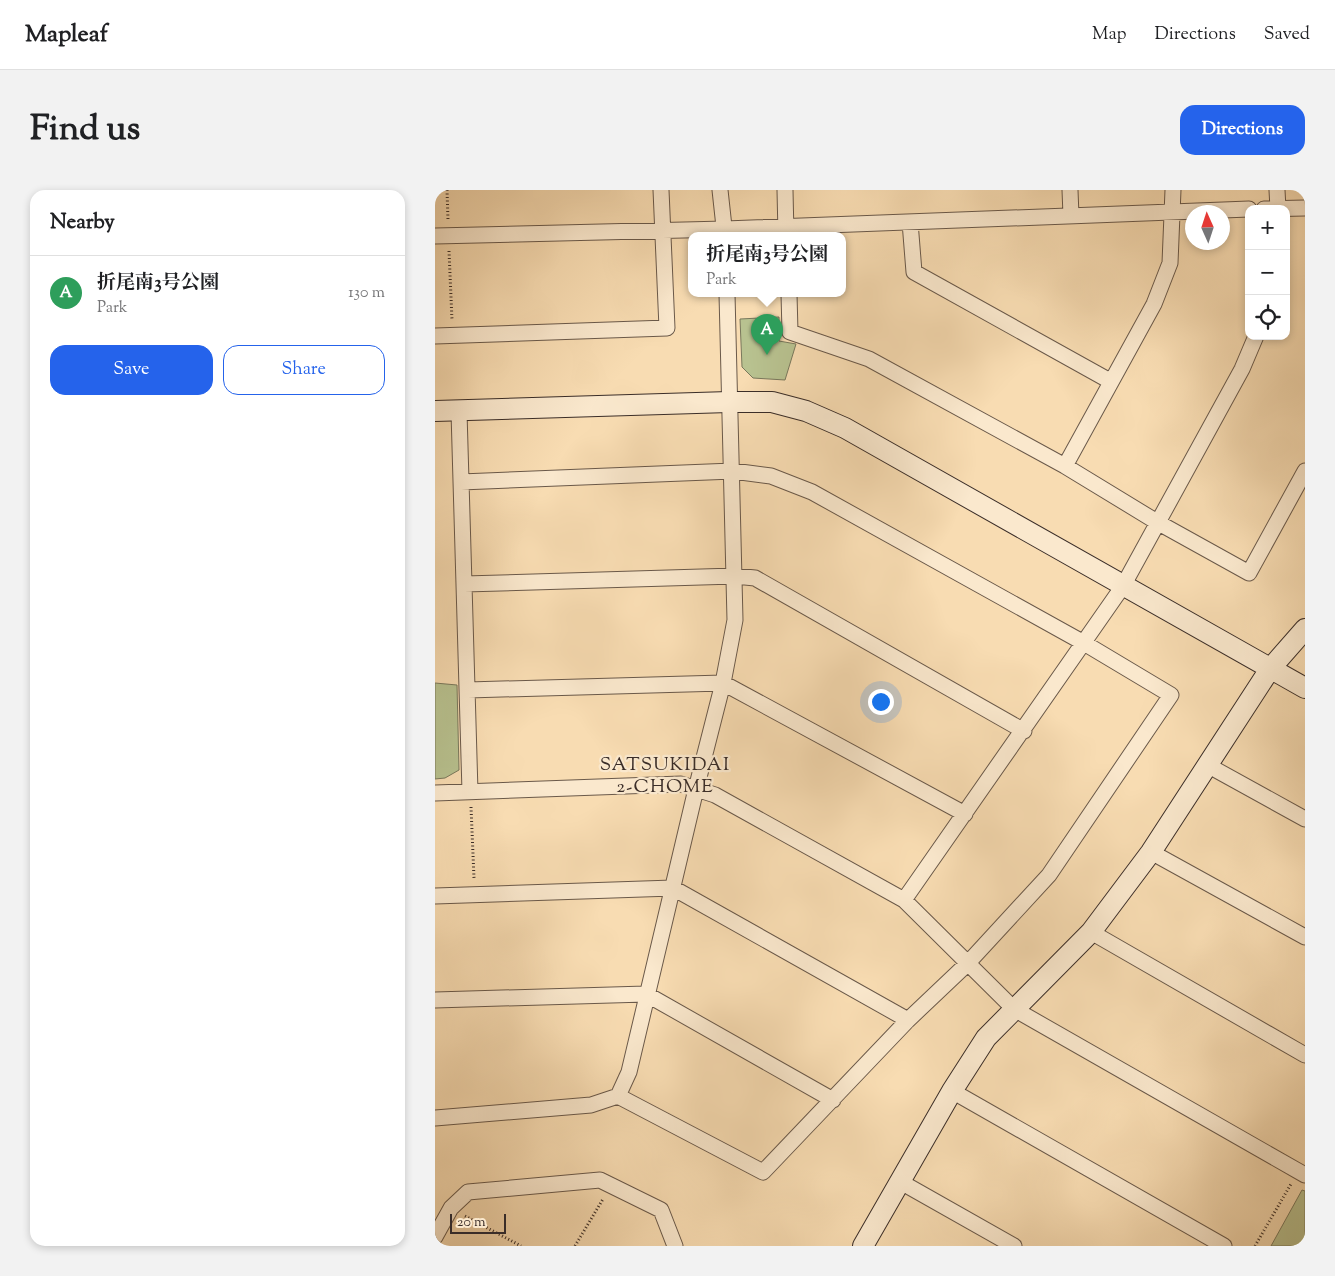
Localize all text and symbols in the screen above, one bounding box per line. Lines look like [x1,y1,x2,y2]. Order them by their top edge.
text: Mapleaf [25,18,108,52]
text: Map [1092,22,1127,48]
text: Directions [1155,22,1236,48]
text: Saved [1264,22,1310,48]
text: Find us [30,105,140,156]
button: Directions [1180,105,1305,155]
north arrow [1185,205,1230,250]
map controls [1245,205,1290,340]
button: + [1245,205,1290,250]
text: Nearby [50,208,115,238]
popup [688,232,846,297]
text: 折尾南3号公園 [706,242,828,269]
button: − [1245,250,1290,295]
text: Park [706,269,737,292]
text: 折尾南3号公園 [97,270,219,297]
text: A [60,282,73,305]
text: 130 m [348,282,385,305]
button: locate [1245,295,1290,340]
text: Park [97,297,128,320]
pin: A [751,314,783,355]
button: Save [50,345,213,395]
button: Share [223,345,385,395]
your location [868,689,894,715]
district label: SATSUKIDAI 2-CHOME [600,752,730,801]
scale bar [450,1211,506,1234]
text: 20 m [457,1213,486,1233]

